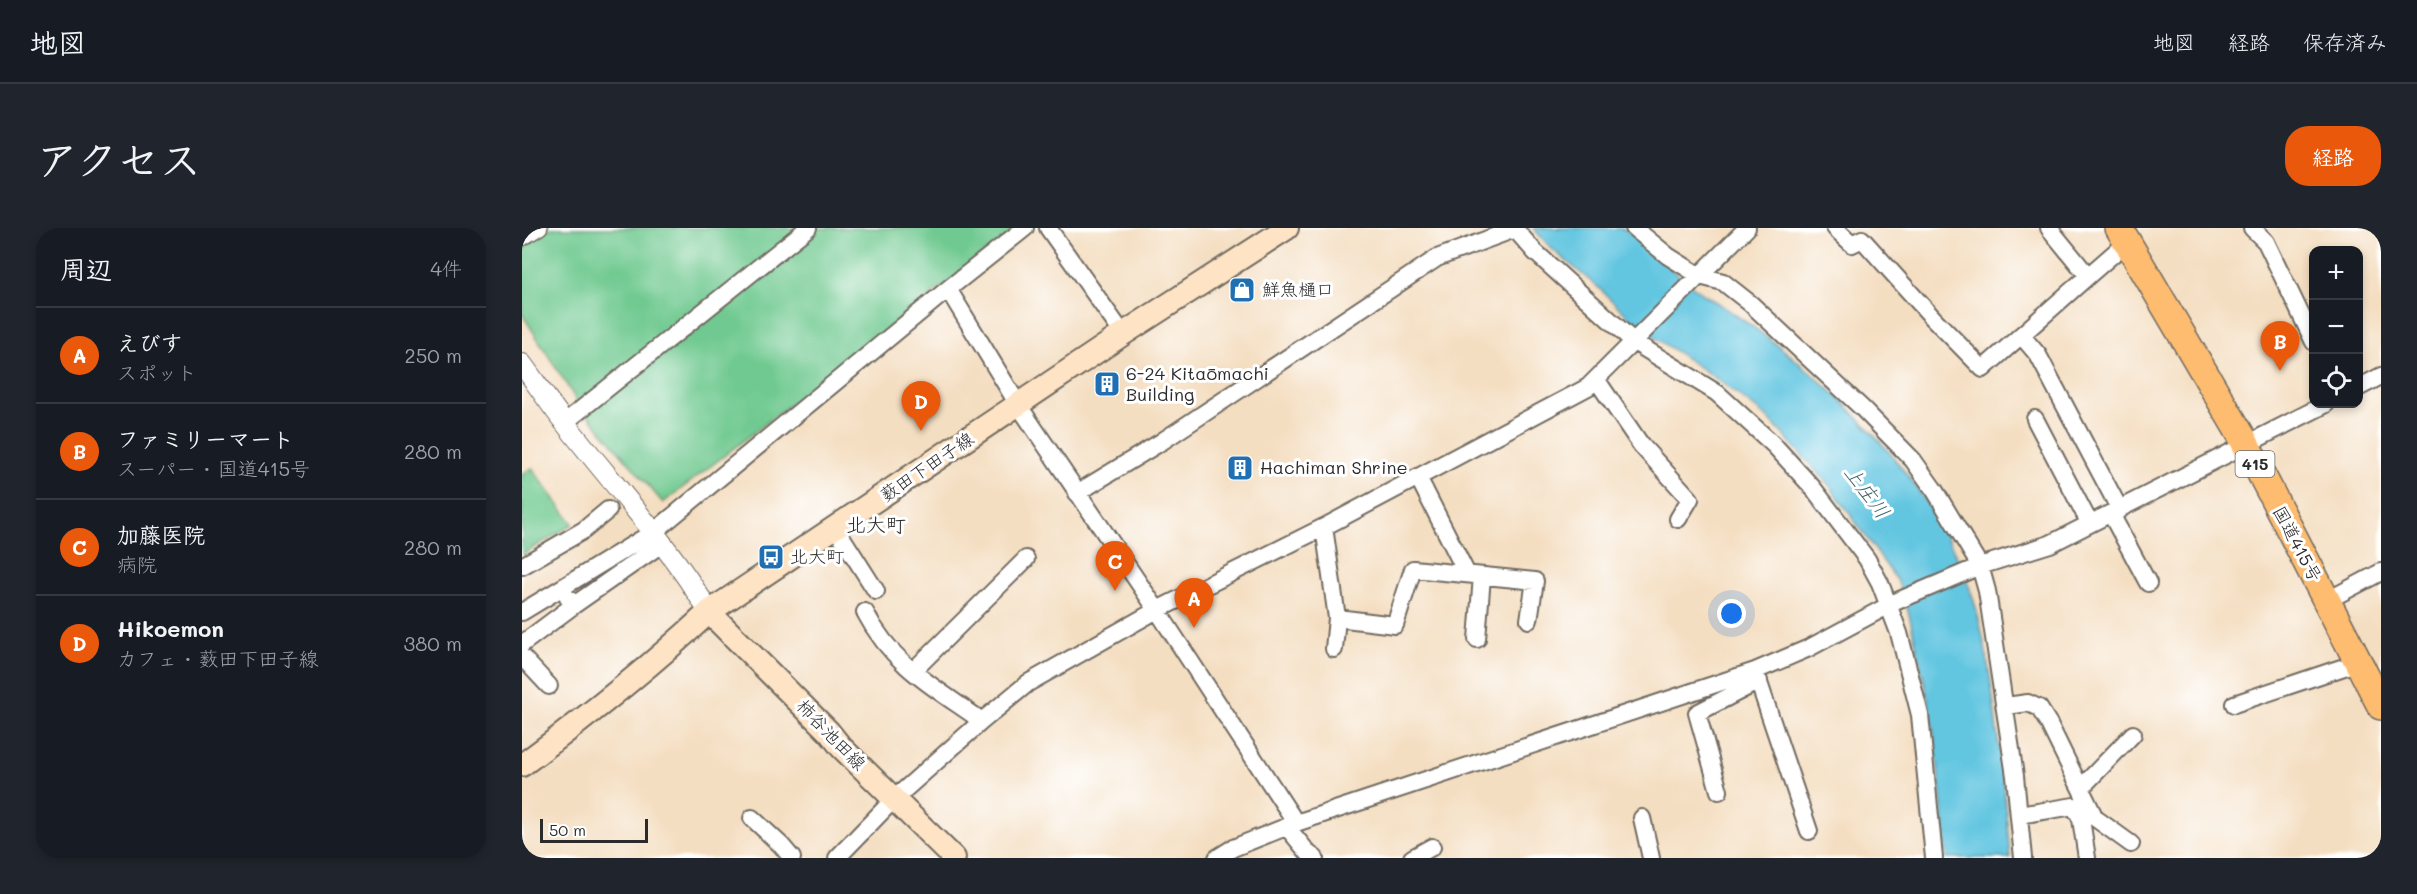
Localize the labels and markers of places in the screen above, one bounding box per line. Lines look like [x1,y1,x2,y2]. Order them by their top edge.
shop icon: 鮮魚樋口 [1227,275,1257,305]
place label: 鮮魚樋口 [1262,277,1334,301]
pin: B [2260,322,2300,371]
place label: 6-24 Kitaōmachi Building [1126,361,1269,406]
building icon: 6-24 Kitaōmachi Building [1092,369,1122,399]
pin: D [902,382,940,431]
building icon: Hachiman Shrine [1225,453,1255,483]
place label: Hachiman Shrine [1260,455,1408,479]
bus stop icon: 北大町 [756,542,786,572]
pin: C [1096,542,1134,591]
place label: 北大町 [790,544,844,568]
pin: A [1174,578,1214,628]

